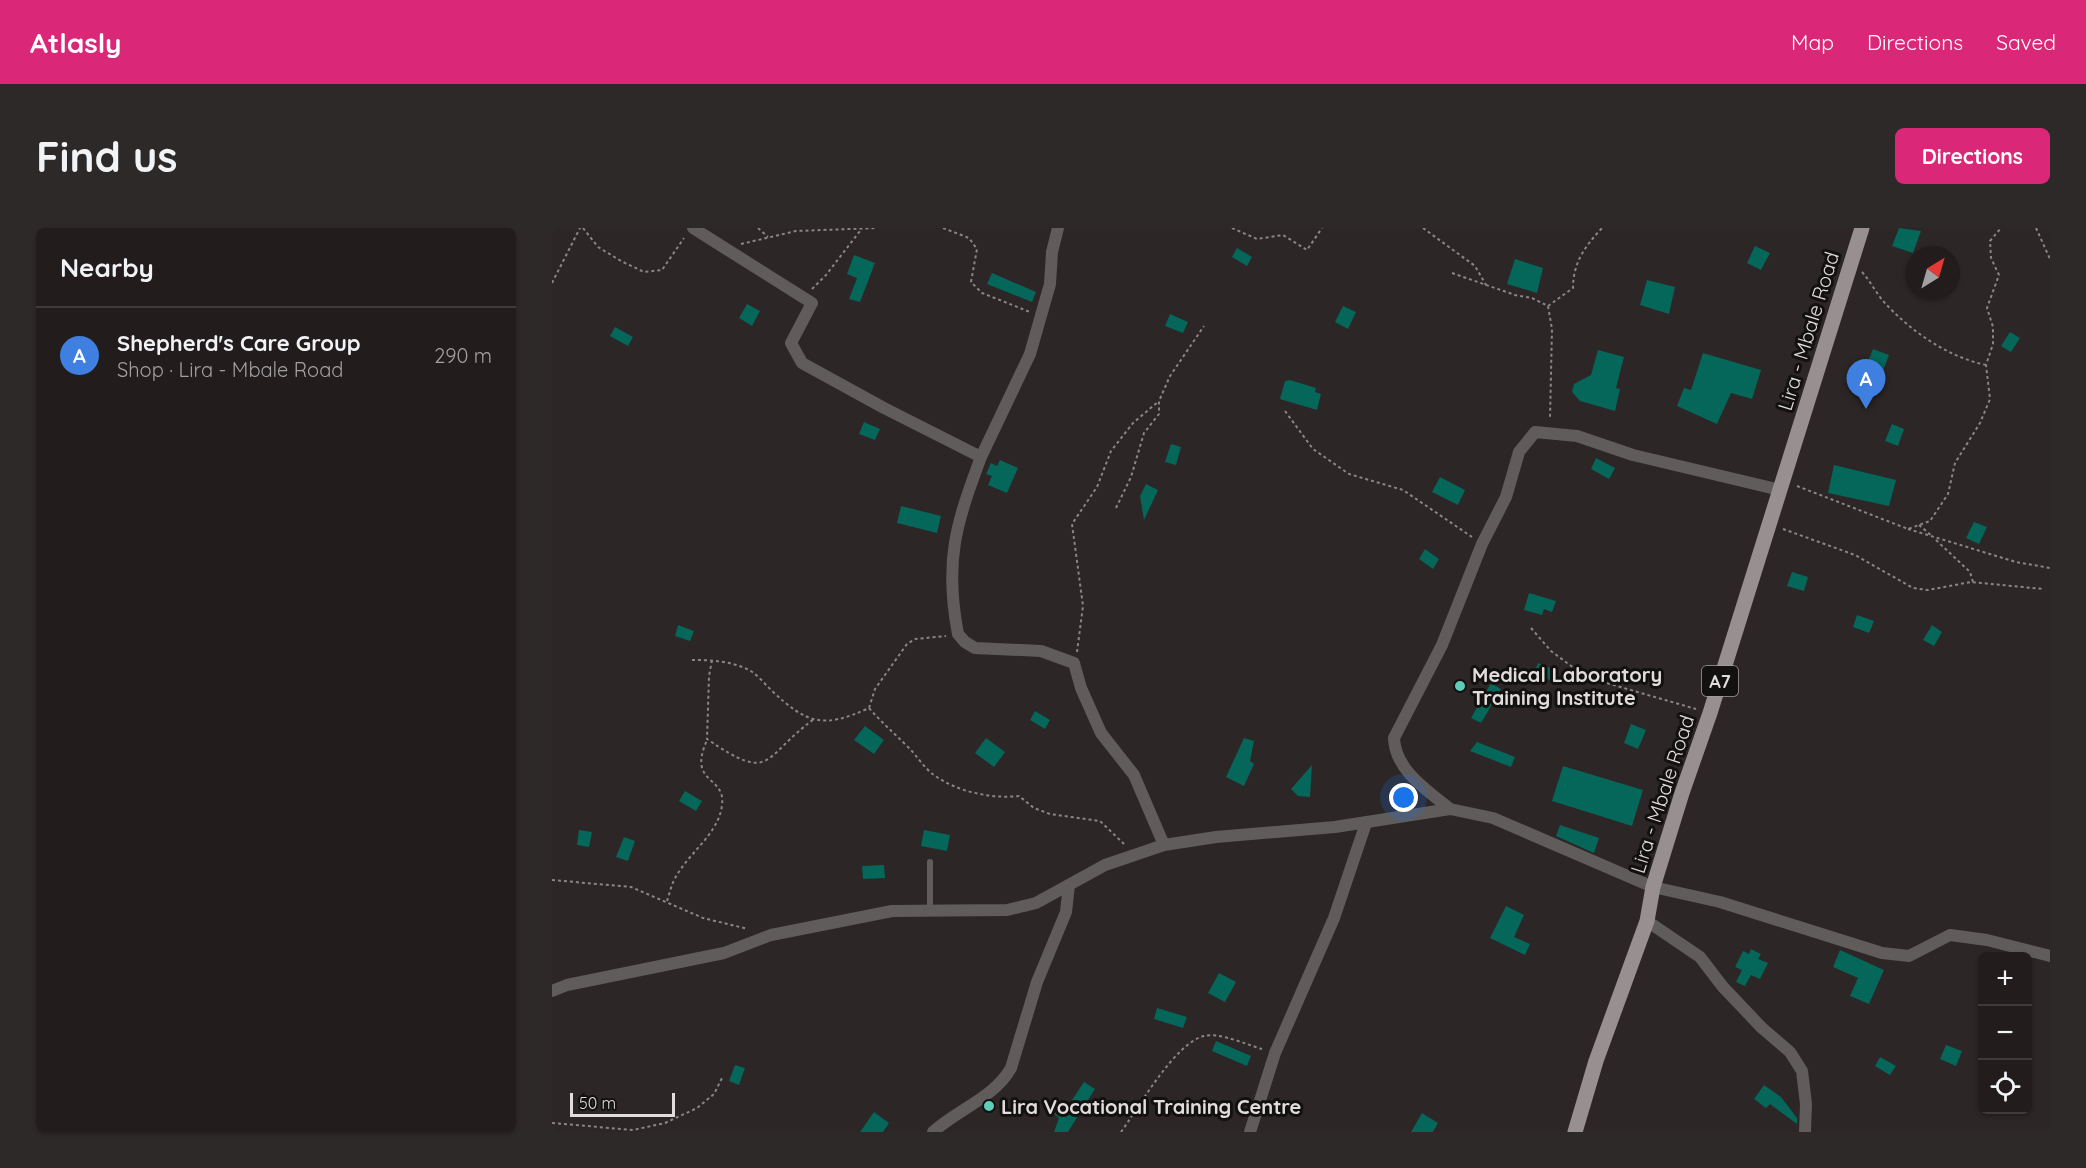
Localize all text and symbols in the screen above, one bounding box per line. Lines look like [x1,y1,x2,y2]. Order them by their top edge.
text: Atlasly [30,25,121,60]
text: Map [1791,29,1834,55]
text: Directions [1867,29,1963,55]
text: Saved [1996,29,2056,55]
button: Directions [1895,128,2050,184]
text: Find us [36,130,178,183]
north arrow [1906,246,1960,300]
street label: Lira - Mbale Road [1772,249,1844,413]
text: Nearby [60,251,154,284]
text: Shepherd's Care Group [117,329,361,357]
text: A [73,343,86,368]
text: 290 m [434,343,492,368]
text: Shop · Lira - Mbale Road [117,357,343,382]
pin: A [1846,360,1886,409]
place label: Medical Laboratory Training Institute [1472,662,1662,710]
road number: A7 [1702,666,1738,696]
marker: Medical Laboratory Training Institute [1453,679,1467,693]
street label: Lira - Mbale Road [1625,712,1699,876]
your location [1389,783,1418,812]
map controls [1978,952,2032,1114]
button: + [1978,952,2032,1006]
button: − [1978,1006,2032,1060]
button: locate [1978,1060,2032,1114]
scale bar [570,1090,675,1118]
text: 50 m [579,1093,616,1113]
place label: Lira Vocational Training Centre [1001,1094,1301,1119]
marker: Lira Vocational Training Centre [982,1099,996,1113]

